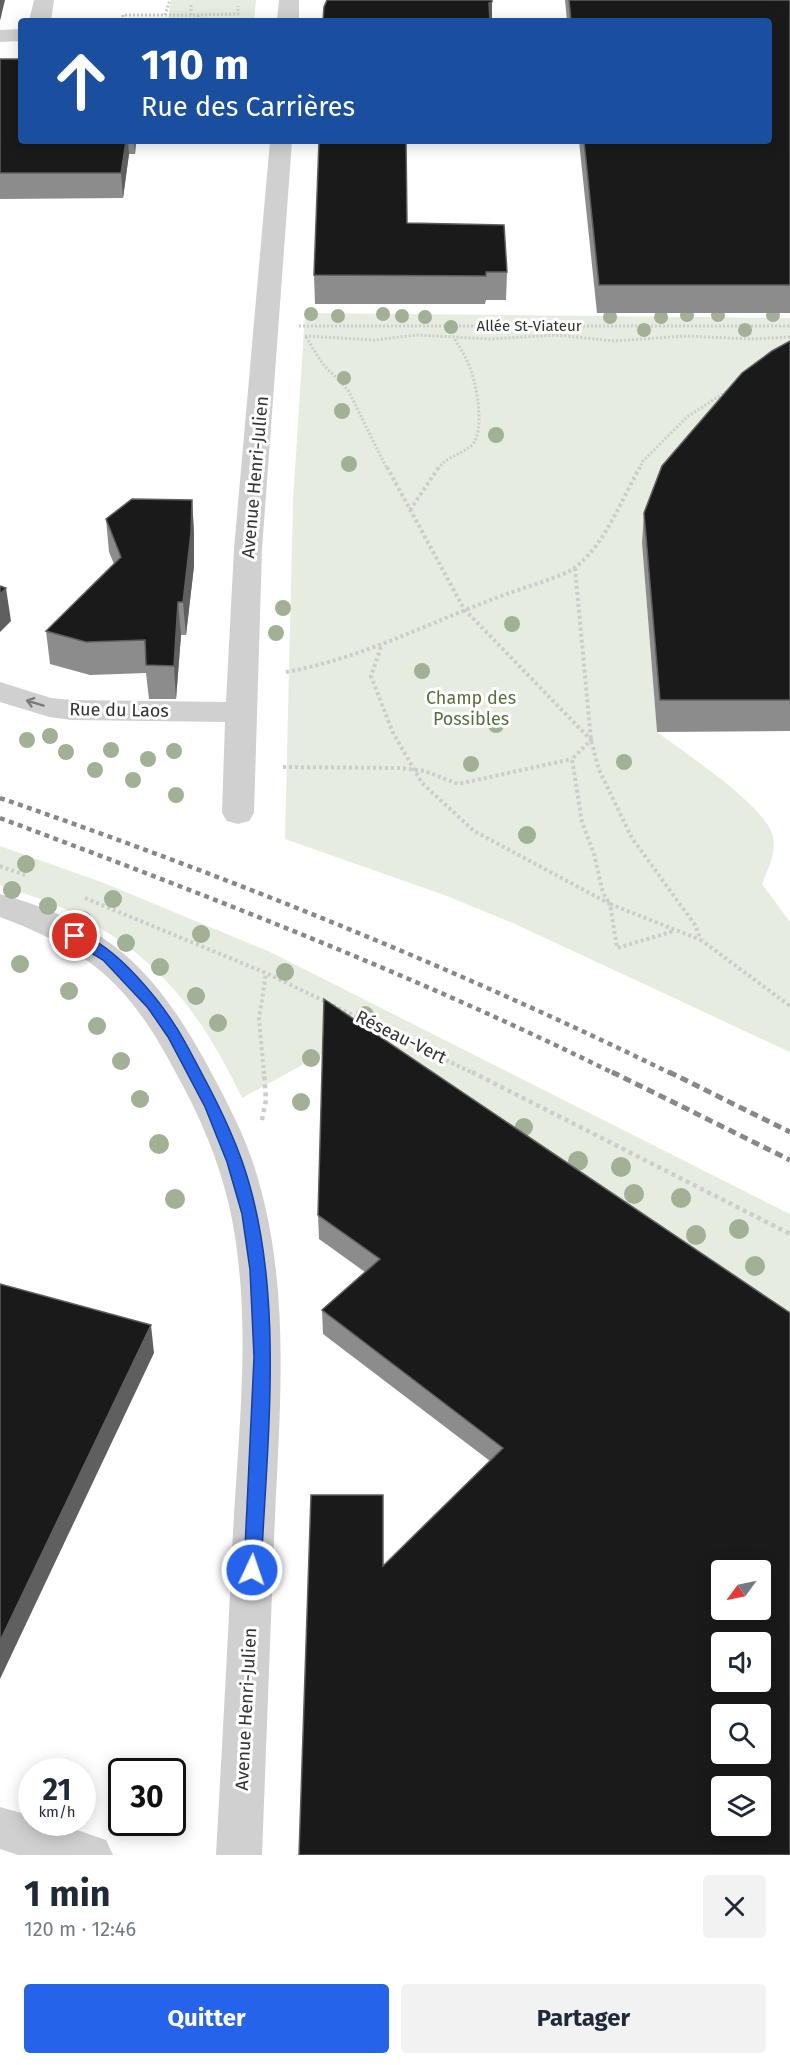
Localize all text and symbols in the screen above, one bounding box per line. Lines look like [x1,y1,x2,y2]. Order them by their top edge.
text: 110 m [141,40,249,90]
icon: ahead [42,42,120,120]
text: Rue des Carrières [141,91,355,123]
street label: Allée St-Viateur [477,317,582,335]
street label: Avenue Henri-Julien [237,395,273,559]
park label: Champ des Possibles [426,687,516,730]
one-way arrow [26,697,45,708]
street label: Rue du Laos [69,698,169,722]
pin [49,910,100,961]
icon: arrive [58,919,91,952]
street label: Réseau-Vert [352,1006,450,1069]
position arrow [220,1538,284,1602]
north arrow [711,1560,771,1620]
map controls [711,1560,771,1836]
street label: Avenue Henri-Julien [231,1627,261,1791]
button: sound [711,1632,771,1692]
button: search [711,1704,771,1764]
speed limit sign: 30 [108,1758,186,1836]
text: 21 [43,1772,71,1808]
button: layers [711,1776,771,1836]
text: km/h [38,1803,76,1821]
text: 1 min [24,1872,111,1916]
button: close [703,1875,766,1938]
text: 120 m · 12:46 [24,1917,136,1941]
button: Quitter [24,1984,389,2053]
button: Partager [401,1984,766,2053]

